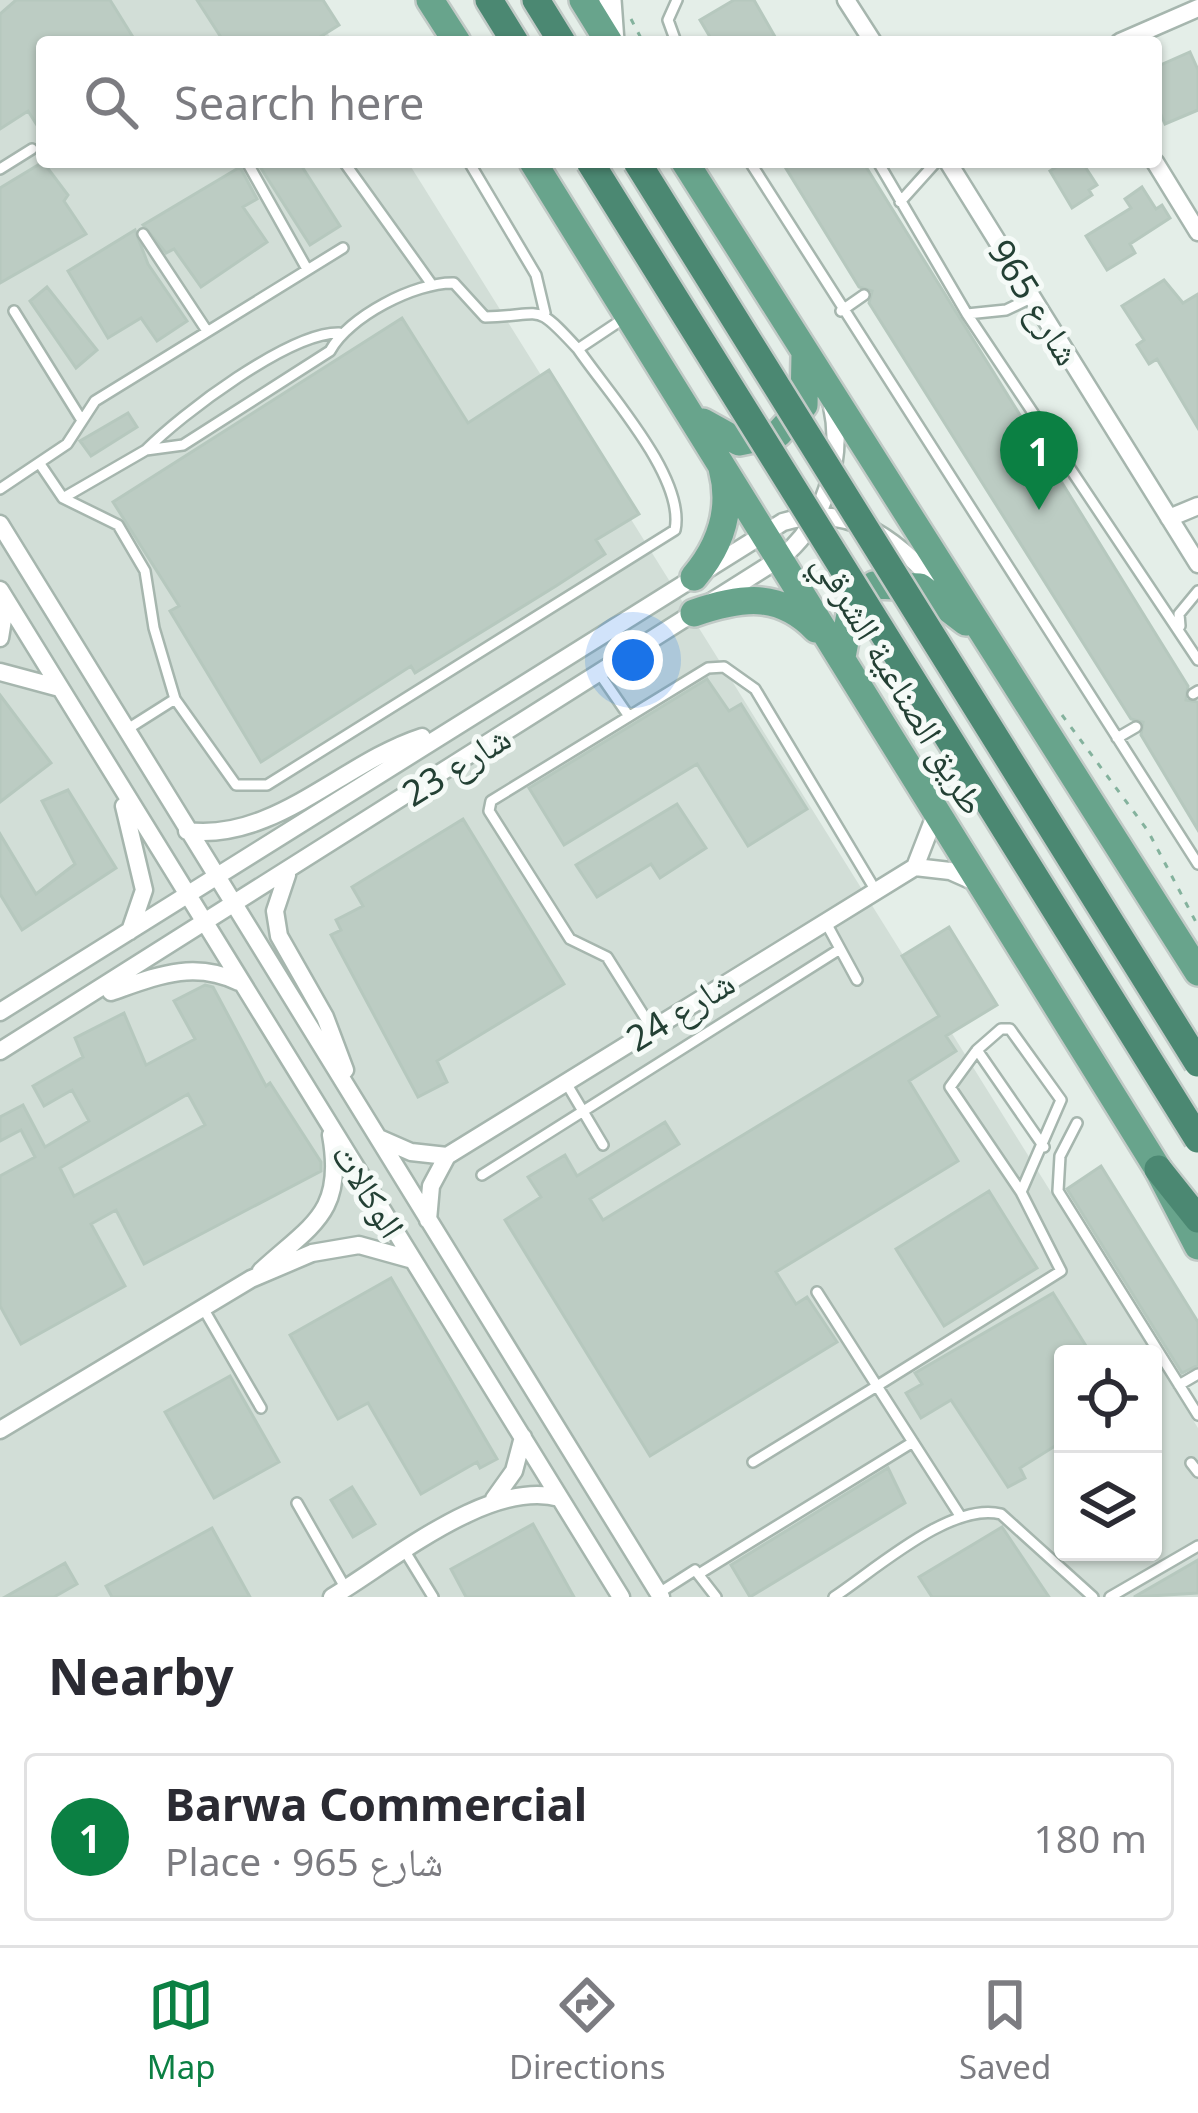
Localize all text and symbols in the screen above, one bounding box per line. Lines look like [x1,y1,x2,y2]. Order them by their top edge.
search box [36,36,1162,168]
icon: search [78,69,144,135]
text: Search here [174,72,424,133]
street label: شارع 965 [977,230,1093,374]
pin: 1 [1000,411,1078,510]
street label: طريق الصناعية الشرقي [798,543,998,826]
your location [603,630,663,690]
street label: شارع 23 [393,713,519,817]
street label: شارع 24 [617,958,743,1062]
street label: الوكالات [321,1133,417,1247]
map controls [1054,1345,1162,1561]
button: locate [1054,1345,1162,1453]
button: layers [1054,1453,1162,1561]
text: Nearby [48,1640,234,1710]
text: Barwa Commercial [165,1773,587,1834]
text: 1 [79,1811,101,1864]
text: 180 m [1033,1811,1147,1864]
text: Place · شارع 965 [165,1834,443,1887]
tab: Map [147,1972,215,2089]
tab: Directions [509,1972,666,2089]
tab: Saved [959,1972,1051,2089]

